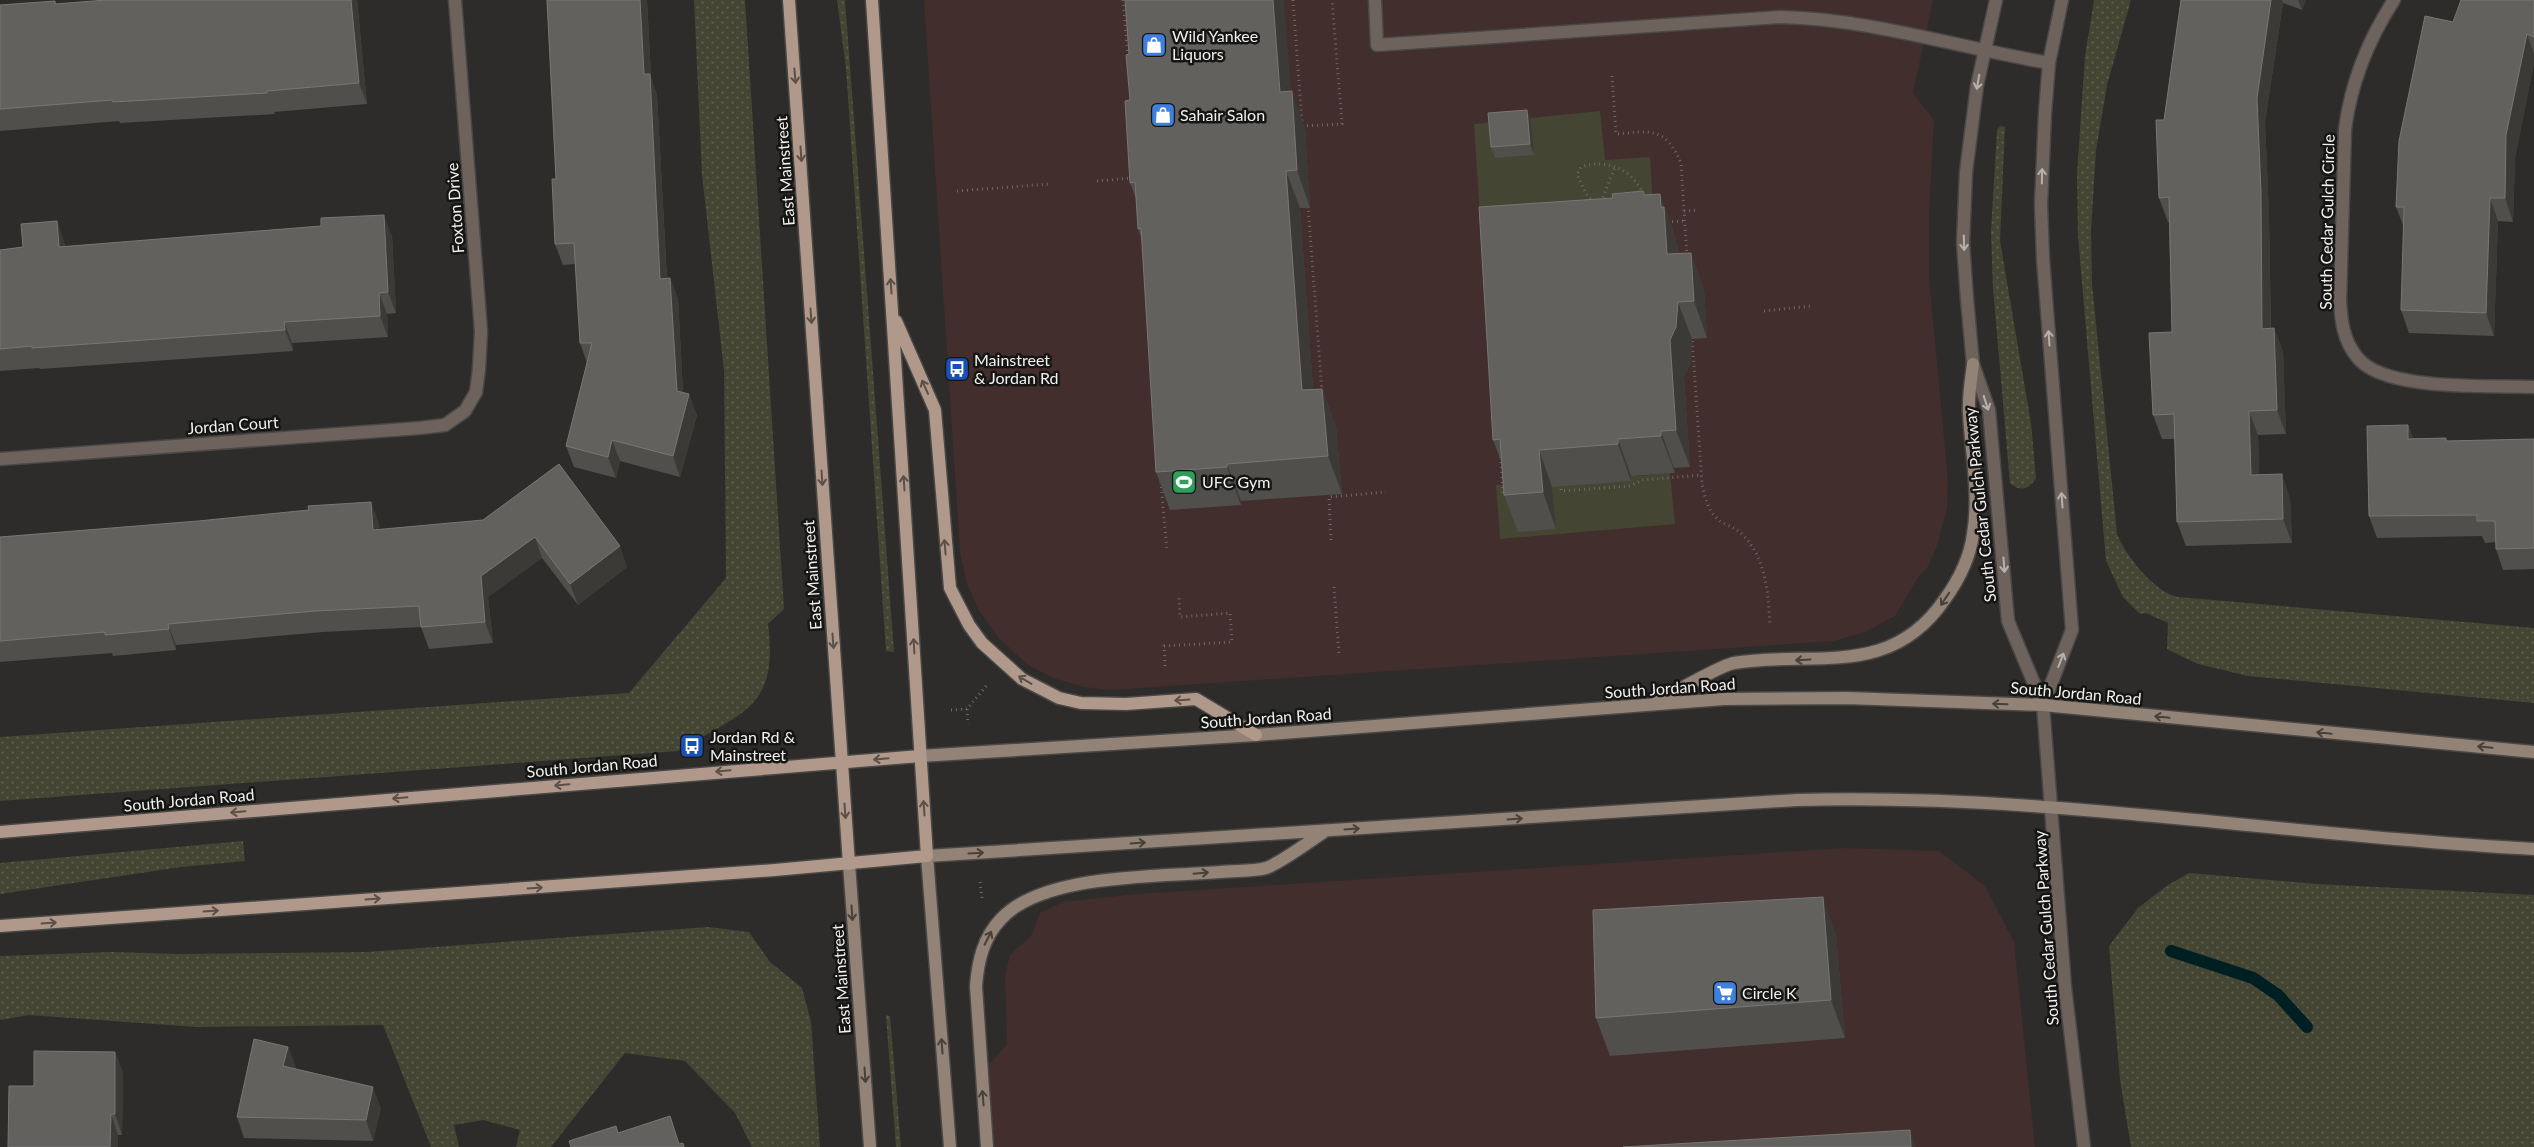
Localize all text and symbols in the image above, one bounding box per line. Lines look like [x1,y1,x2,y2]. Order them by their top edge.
place label: Wild Yankee Liquors [1172,26,1258,63]
shop icon: Wild Yankee Liquors [1141,32,1167,58]
one-way arrow [790,68,800,84]
one-way arrow [1973,73,1983,89]
shop icon: Sahair Salon [1150,102,1176,128]
place label: Sahair Salon [1180,105,1265,124]
street label: East Mainstreet [771,115,798,227]
street label: South Cedar Gulch Circle [2315,134,2338,310]
one-way arrow [796,146,805,162]
street label: Foxton Drive [442,162,467,254]
one-way arrow [2037,168,2047,184]
one-way arrow [1959,235,1968,251]
one-way arrow [886,279,895,295]
one-way arrow [807,308,816,324]
one-way arrow [2045,330,2054,346]
place label: Mainstreet & Jordan Rd [974,350,1059,387]
bus stop icon: Mainstreet & Jordan Rd [944,356,970,382]
one-way arrow [919,380,929,395]
one-way arrow [1982,395,1991,411]
street label: South Cedar Gulch Parkway [1960,406,1999,603]
street label: Jordan Court [187,412,279,437]
sports icon: UFC Gym [1171,469,1197,495]
one-way arrow [817,470,827,486]
place label: UFC Gym [1202,472,1270,491]
one-way arrow [899,476,908,492]
one-way arrow [2057,492,2066,508]
street label: East Mainstreet [798,519,825,631]
one-way arrow [941,539,950,555]
one-way arrow [1999,556,2009,572]
one-way arrow [1940,591,1950,605]
one-way arrow [828,632,837,648]
one-way arrow [909,638,918,654]
one-way arrow [2056,653,2066,668]
one-way arrow [1796,655,1812,664]
street label: South Jordan Road [1604,673,1736,702]
one-way arrow [1019,675,1033,685]
street label: South Jordan Road [2010,677,2142,708]
one-way arrow [1175,695,1191,705]
one-way arrow [1992,699,2008,708]
street label: South Jordan Road [1200,703,1332,732]
one-way arrow [2154,712,2170,722]
place label: Jordan Rd & Mainstreet [710,727,796,764]
one-way arrow [2316,728,2332,737]
bus stop icon: Jordan Rd & Mainstreet [679,733,705,759]
one-way arrow [2478,742,2494,752]
street label: South Jordan Road [526,750,658,781]
one-way arrow [873,754,889,764]
one-way arrow [716,766,732,776]
one-way arrow [554,780,570,789]
street label: South Jordan Road [123,784,255,815]
one-way arrow [392,794,408,803]
one-way arrow [919,800,928,816]
one-way arrow [841,802,850,818]
one-way arrow [230,807,246,817]
one-way arrow [1506,814,1522,823]
one-way arrow [1344,825,1360,834]
street label: South Cedar Gulch Parkway [2029,829,2062,1026]
one-way arrow [1130,839,1146,848]
one-way arrow [967,849,983,858]
one-way arrow [1192,869,1208,878]
one-way arrow [527,883,543,892]
one-way arrow [365,895,381,904]
one-way arrow [848,904,857,920]
one-way arrow [202,906,218,915]
one-way arrow [40,918,56,927]
street label: East Mainstreet [827,923,854,1035]
one-way arrow [984,931,993,946]
supermarket icon: Circle K [1712,980,1738,1006]
place label: Circle K [1742,983,1797,1002]
one-way arrow [937,1038,947,1054]
one-way arrow [860,1066,869,1082]
one-way arrow [978,1091,988,1107]

